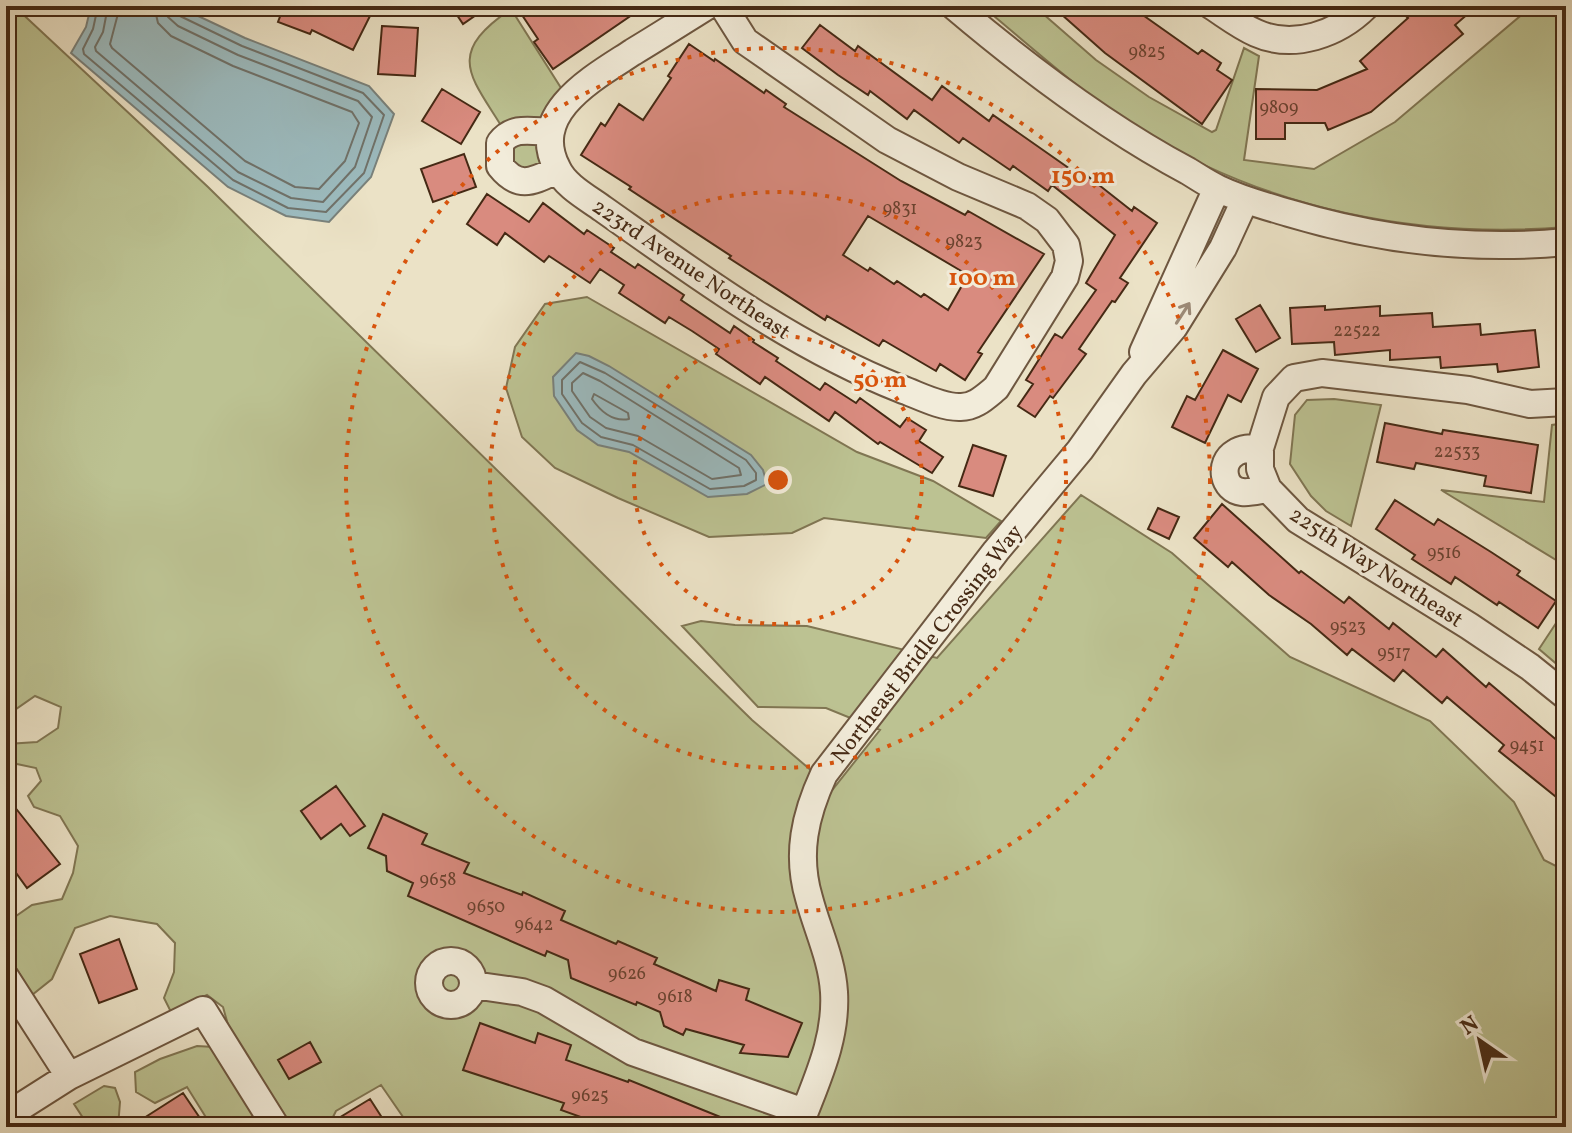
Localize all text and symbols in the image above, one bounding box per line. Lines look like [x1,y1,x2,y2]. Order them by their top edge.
house number: 9825 [1129,40,1165,65]
house number: 9809 [1260,96,1298,121]
text: 150 m [1051,160,1115,194]
street label: 223rd Avenue Northeast [585,192,796,348]
house number: 9831 [883,197,917,222]
house number: 9823 [946,230,982,255]
text: 100 m [948,262,1016,296]
one-way arrow [1176,302,1192,325]
house number: 22522 [1333,319,1381,344]
text: 50 m [853,364,907,398]
house number: 22533 [1434,440,1480,465]
centre of rings [764,466,792,494]
street label: 225th Way Northeast [1283,500,1469,636]
street label: Northeast Bridle Crossing Way [825,518,1031,771]
house number: 9516 [1427,541,1461,566]
house number: 9523 [1330,615,1366,640]
house number: 9517 [1377,641,1411,666]
house number: 9451 [1510,734,1544,759]
house number: 9658 [420,868,456,893]
house number: 9650 [467,895,505,920]
house number: 9642 [514,913,554,938]
house number: 9626 [608,962,646,987]
house number: 9618 [657,985,693,1010]
north arrow [1440,1001,1520,1081]
text: N [1455,1009,1486,1044]
house number: 9625 [571,1084,609,1109]

